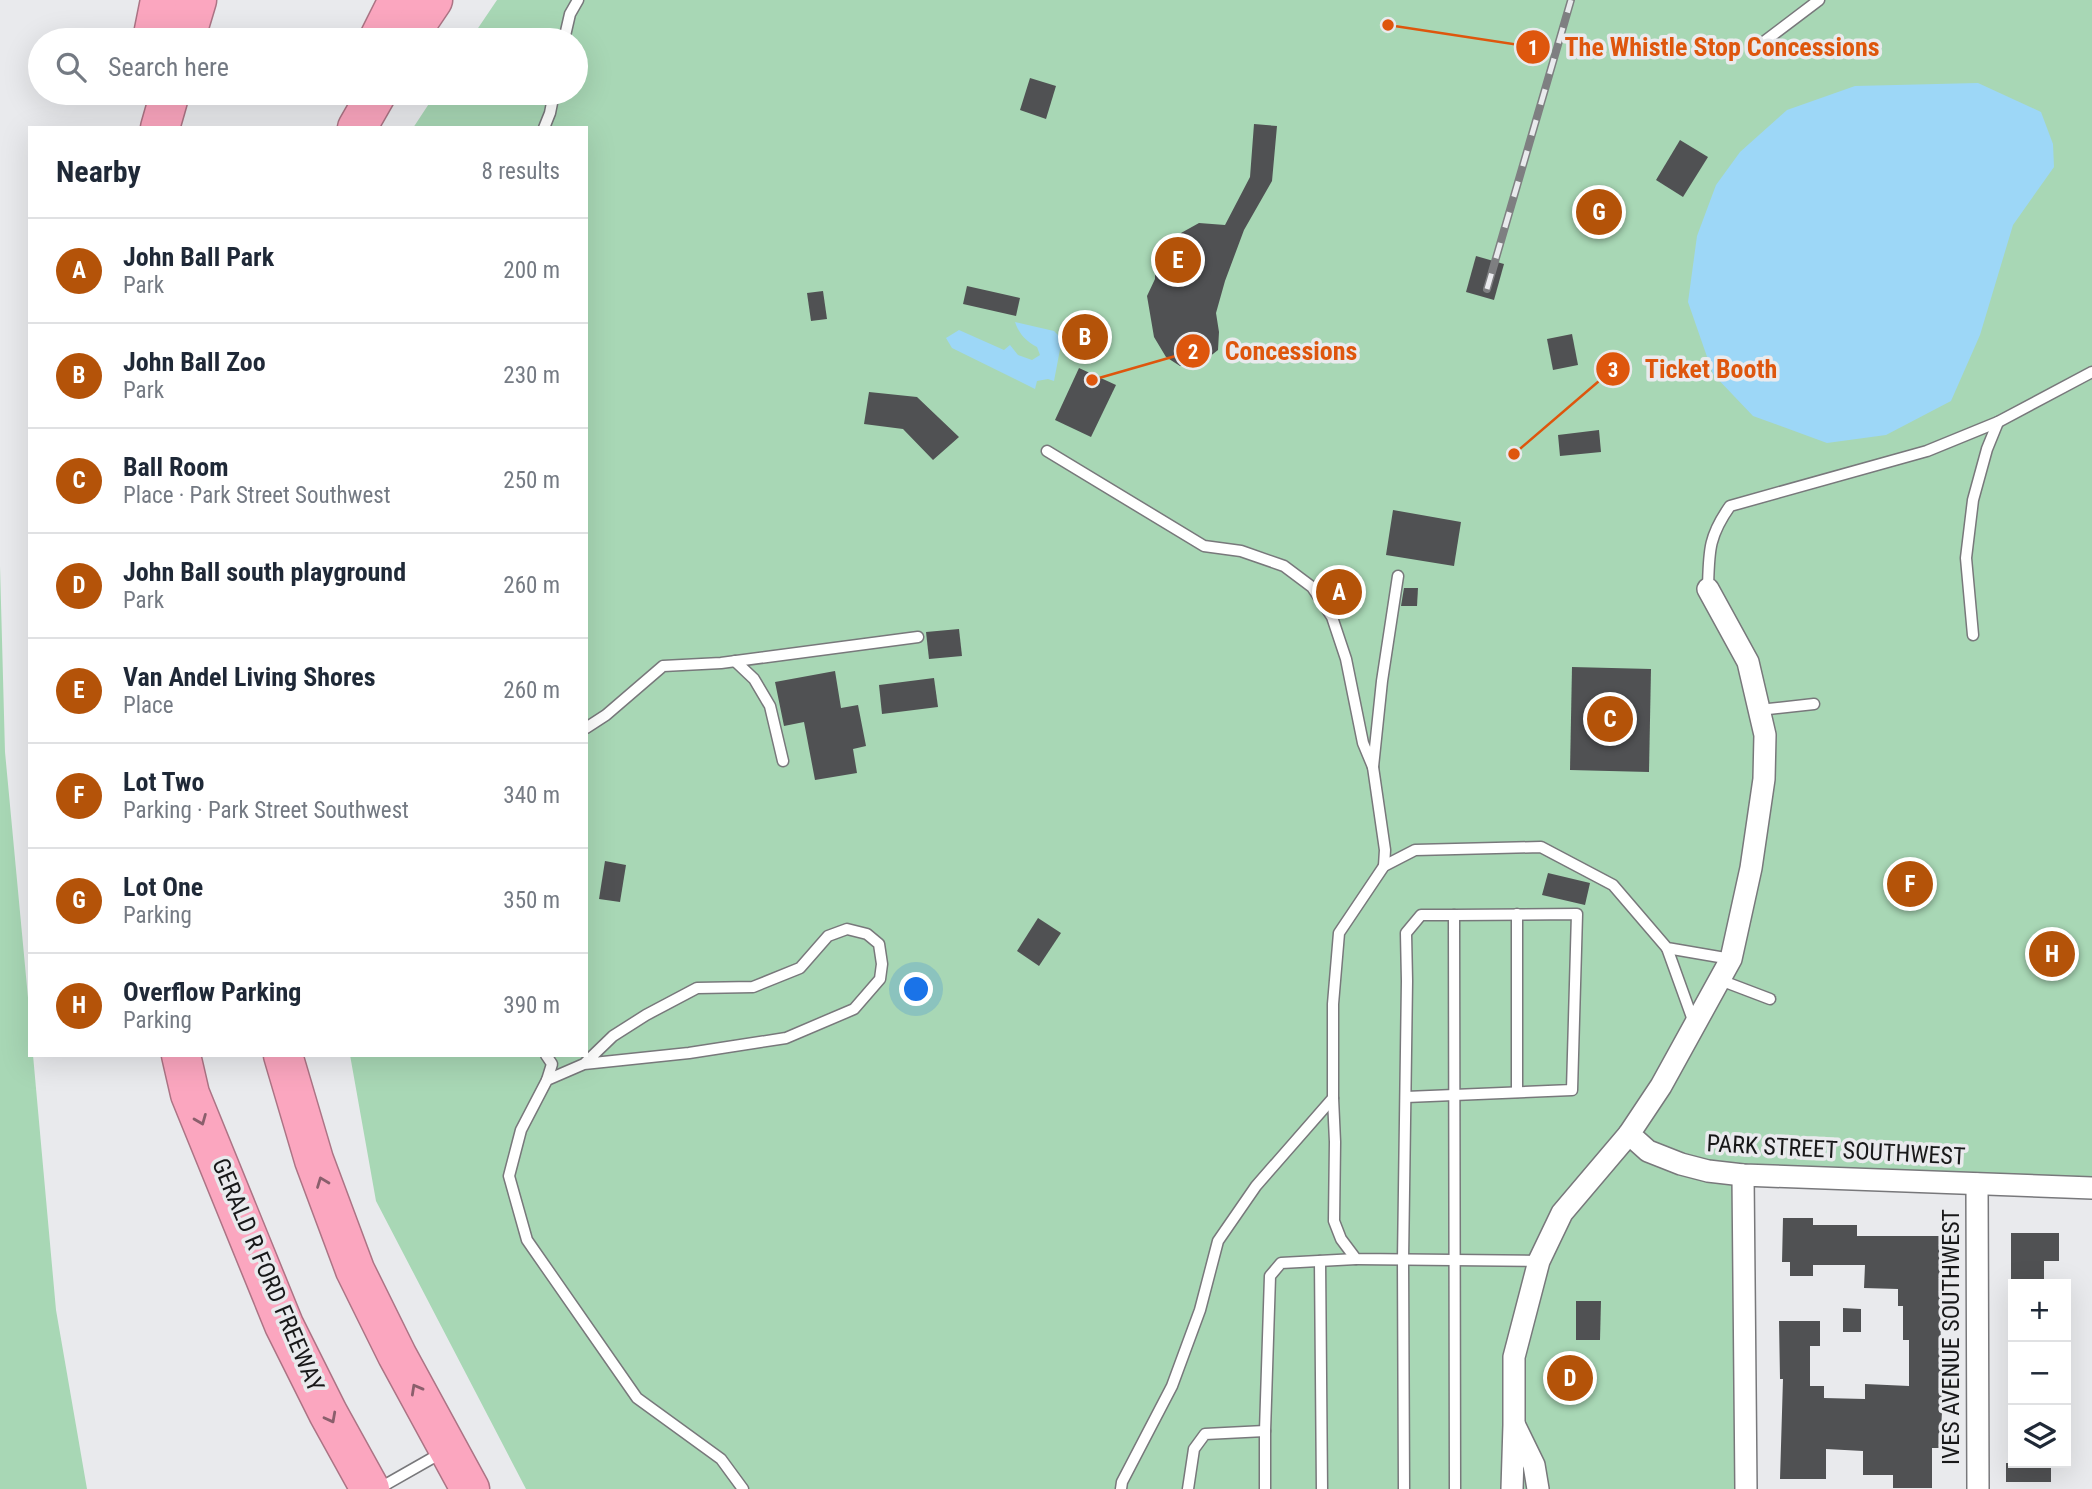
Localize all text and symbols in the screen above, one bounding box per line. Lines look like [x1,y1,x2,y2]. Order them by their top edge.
callout: The Whistle Stop Concessions [1515,24,1893,71]
search box [28,28,588,105]
text: The Whistle Stop Concessions [1564,32,1880,62]
text: 1 [1528,36,1538,60]
icon: search [52,48,90,86]
text: Search here [108,52,229,82]
text: Nearby [56,154,141,189]
text: 8 results [482,158,560,185]
pin: G [1576,186,1622,238]
pin: E [1155,234,1201,286]
text: John Ball Park [123,242,274,272]
text: A [72,257,86,284]
text: 200 m [503,257,560,284]
text: Park [123,272,164,299]
pin: B [1062,311,1108,363]
callout: Concessions [1175,328,1371,375]
text: Concessions [1225,336,1357,366]
text: 2 [1188,340,1198,364]
callout: Ticket Booth [1596,346,1791,393]
text: John Ball Zoo [123,347,266,377]
text: Ticket Booth [1645,354,1777,384]
text: 3 [1608,358,1618,382]
text: B [73,362,85,389]
text: 230 m [503,362,560,389]
text: Park [123,377,164,404]
text: Ball Room [123,452,228,482]
text: C [72,467,86,494]
text: 250 m [503,467,560,494]
text: Place · Park Street Southwest [123,482,391,509]
text: John Ball south playground [123,557,406,587]
pin: A [1316,566,1362,618]
text: D [73,572,86,599]
text: 260 m [503,572,560,599]
text: Park [123,587,164,614]
text: Van Andel Living Shores [123,662,376,692]
text: E [73,677,85,704]
text: 260 m [503,677,560,704]
text: Place [123,692,173,719]
pin: C [1587,693,1633,745]
text: Lot Two [123,767,205,797]
text: F [74,782,84,809]
text: 340 m [503,782,560,809]
text: Parking · Park Street Southwest [123,797,409,824]
pin: F [1887,858,1933,910]
text: Lot One [123,872,203,902]
text: G [72,887,86,914]
text: 350 m [503,887,560,914]
text: Parking [123,902,192,929]
pin: H [2029,928,2075,980]
your location [899,972,933,1006]
text: Overflow Parking [123,977,301,1007]
text: H [72,992,86,1019]
text: 390 m [503,992,560,1019]
text: Parking [123,1007,192,1034]
one-way arrow [193,1113,207,1126]
street label: PARK STREET SOUTHWEST [1706,1129,1966,1171]
street label: GERALD R FORD FREEWAY [206,1154,330,1396]
one-way arrow [316,1177,330,1189]
street label: IVES AVENUE SOUTHWEST [1937,1209,1965,1465]
map controls [2008,1279,2071,1468]
button: + [2008,1279,2071,1342]
button: − [2008,1342,2071,1405]
pin: D [1547,1352,1593,1404]
one-way arrow [411,1384,424,1396]
button: layers [2008,1405,2071,1468]
one-way arrow [323,1411,336,1423]

